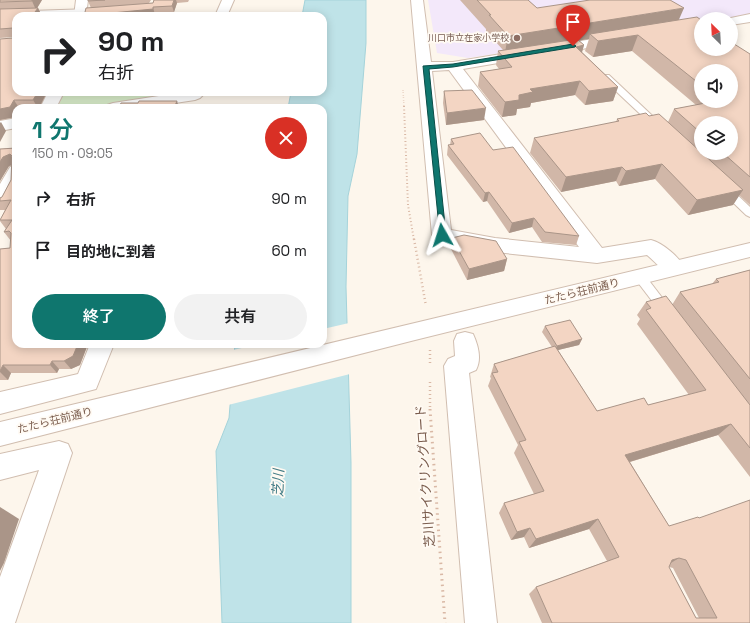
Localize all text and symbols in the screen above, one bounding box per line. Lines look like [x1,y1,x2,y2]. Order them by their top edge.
pin [556,5,590,46]
icon: arrive [562,11,584,33]
north arrow [694,12,738,56]
map controls [694,12,738,160]
text: 90 m [98,23,164,59]
icon: right [32,28,84,80]
place label: 川口市立在家小学校 [428,32,509,44]
marker: 川口市立在家小学校 [512,33,522,43]
text: 右折 [98,61,134,84]
button: sound [694,64,738,108]
text: 1 分 [32,114,73,145]
button: layers [694,116,738,160]
button: close [265,117,307,159]
text: 150 m · 09:05 [32,145,113,162]
icon: right [32,187,54,209]
text: 90 m [271,189,307,208]
text: 右折 [66,190,96,209]
position arrow [421,214,463,256]
icon: arrive [32,239,54,261]
text: 60 m [271,241,307,260]
text: 目的地に到着 [66,242,156,261]
street label: たたら荘前通り [543,275,621,307]
button: 終了 [32,294,166,340]
button: 共有 [174,294,307,340]
street label: たたら荘前通り [16,404,94,436]
street label: 芝川サイクリングロード [412,404,438,548]
water label: 芝川 [269,467,288,497]

